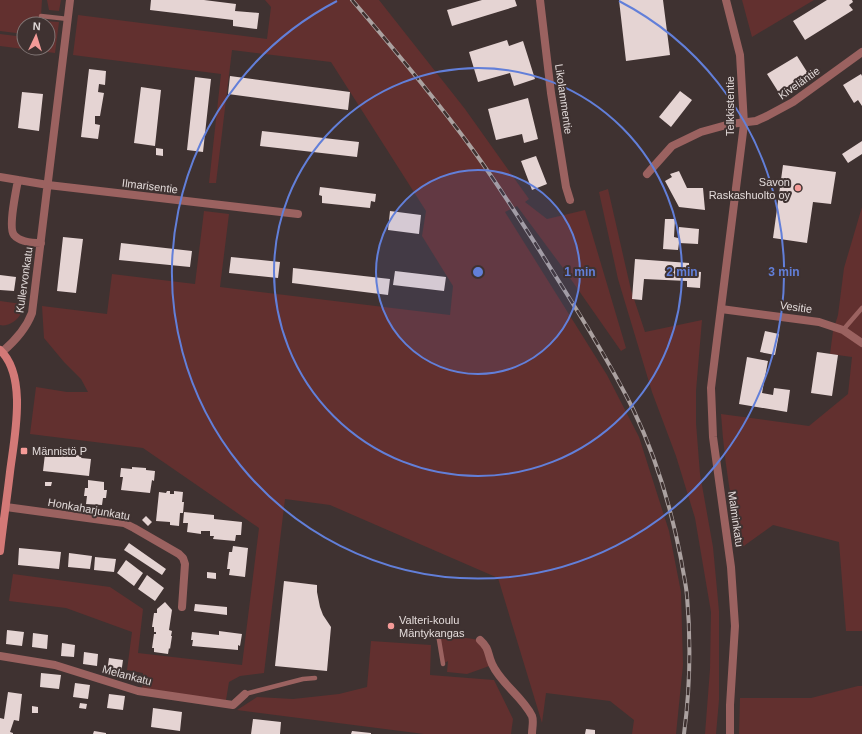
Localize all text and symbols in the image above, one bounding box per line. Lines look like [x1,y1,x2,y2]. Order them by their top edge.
north arrow [16,16,56,56]
text: N [32,20,41,32]
street label: Likolammentie [553,63,575,135]
street label: Kiveläntie [776,64,822,102]
street label: Telkkistentie [724,76,736,136]
place label: Savon Raskashuolto oy [709,176,790,201]
street label: Ilmarisentie [121,177,179,195]
marker: Savon Raskashuolto oy [793,183,803,193]
street label: Kullervonkatu [13,246,35,314]
centre of rings [471,265,485,279]
text: 1 min [564,265,596,279]
text: 2 min [666,265,698,279]
text: 3 min [768,265,800,279]
street label: Vesitie [779,299,813,315]
place label: Männistö P [32,445,87,457]
marker: Männistö P [19,446,29,456]
street label: Malminkatu [726,490,746,548]
street label: Honkaharjunkatu [47,496,131,522]
place label: Valteri-koulu Mäntykangas [399,614,465,639]
marker: Valteri-koulu Mäntykangas [386,621,396,631]
street label: Melankatu [101,663,153,687]

